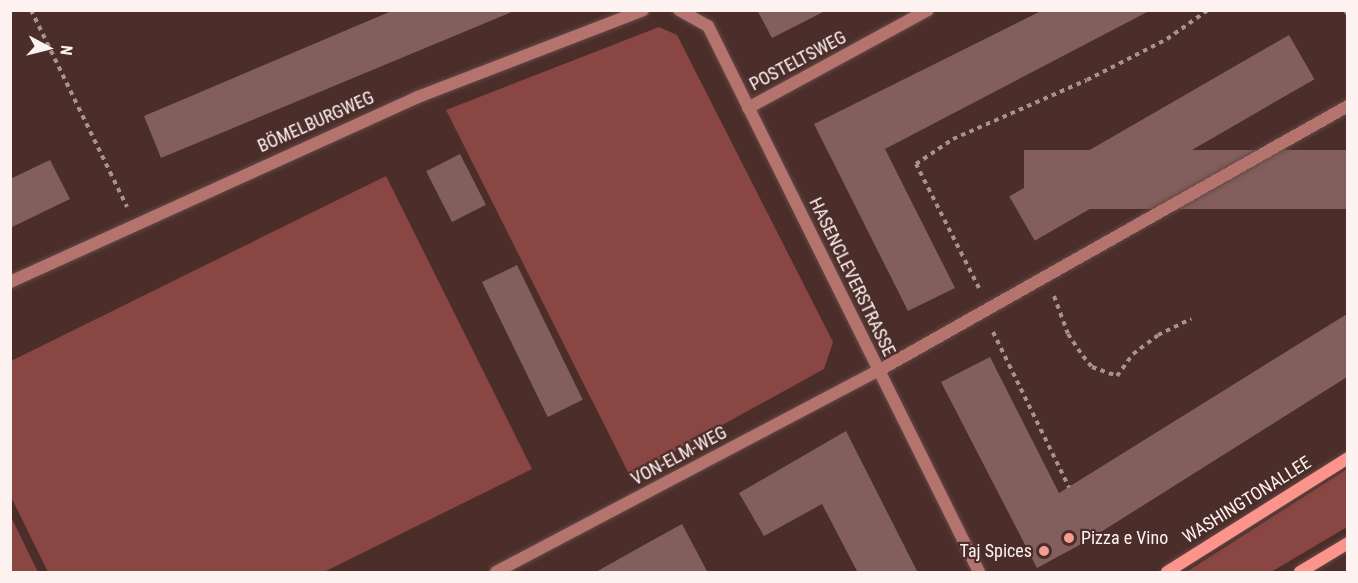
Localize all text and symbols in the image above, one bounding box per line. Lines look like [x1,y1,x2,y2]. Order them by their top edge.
north arrow [18,18,78,78]
street label: POSTELTSWEG [746,26,850,96]
text: N [56,44,76,56]
street label: BÖMELBURGWEG [254,87,378,157]
street label: HASENCLEVERSTRASSE [804,194,900,360]
street label: VON-ELM-WEG [627,422,731,490]
street label: WASHINGTONALLEE [1179,452,1315,548]
place label: Pizza e Vino [1081,527,1168,549]
marker: Pizza e Vino [1062,531,1076,545]
place label: Taj Spices [960,540,1032,562]
marker: Taj Spices [1037,544,1051,558]

